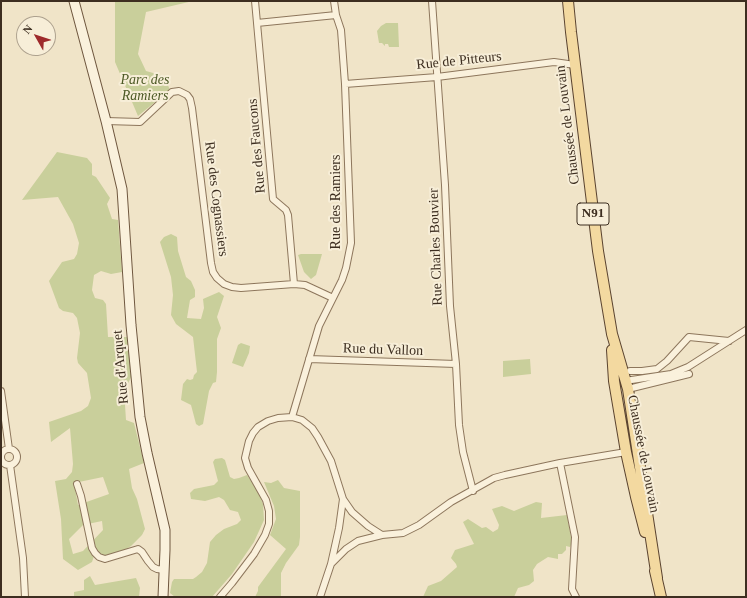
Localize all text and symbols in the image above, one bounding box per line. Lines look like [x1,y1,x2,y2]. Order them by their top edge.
north arrow [16,16,56,56]
text: N [20,22,35,36]
street label: Rue de Pitteurs [416,48,502,74]
street label: Chaussée de Louvain [552,65,584,185]
park label: Parc des Ramiers [121,72,169,104]
street label: Rue des Faucons [244,98,270,194]
street label: Rue des Cognassiers [201,140,231,258]
street label: Rue des Ramiers [328,155,344,249]
street label: Rue Charles Bouvier [426,188,446,306]
road number: N91 [577,203,609,225]
street label: Rue d'Arquet [109,329,133,405]
street label: Rue du Vallon [343,340,423,360]
street label: Chaussée de Louvain [623,394,663,514]

